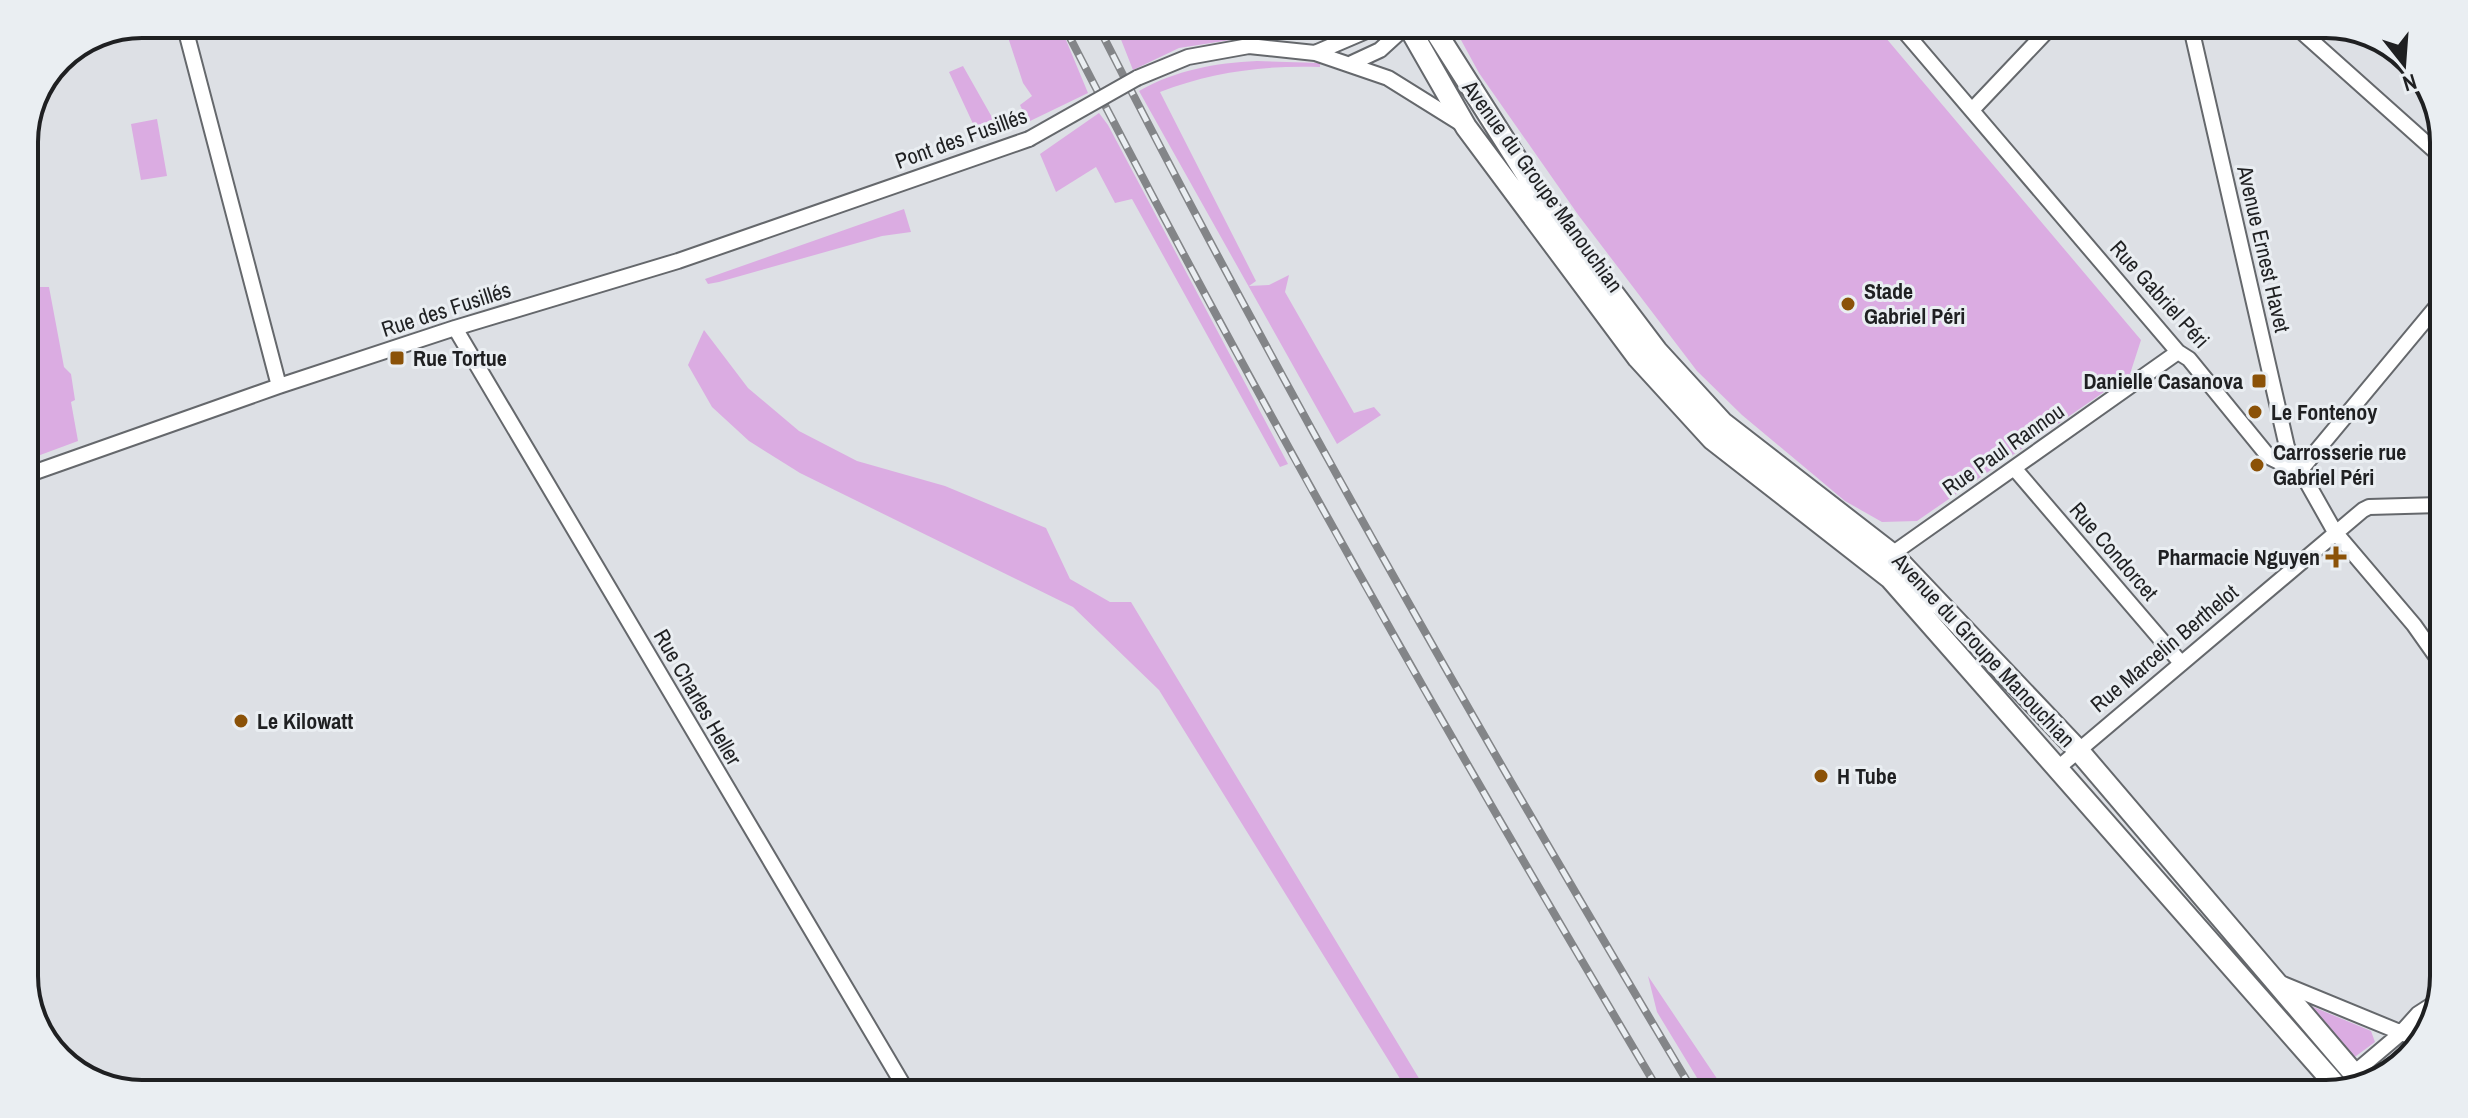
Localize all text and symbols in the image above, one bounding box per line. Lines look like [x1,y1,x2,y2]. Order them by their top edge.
north arrow [2364,24,2444,104]
text: N [2399,67,2420,99]
street label: Avenue du Groupe Manouchian [1455,73,1630,298]
street label: Pont des Fusillés [891,100,1031,176]
street label: Avenue Ernest Havet [2230,162,2298,335]
street label: Rue Gabriel Péri [2104,234,2216,354]
street label: Rue des Fusillés [377,274,515,344]
place label: Stade Gabriel Péri [1864,276,1965,331]
marker: Stade Gabriel Péri [1839,295,1857,313]
place label: Rue Tortue [413,343,507,373]
marker: Rue Tortue [388,349,406,367]
place label: Danielle Casanova [2084,366,2243,396]
marker: Danielle Casanova [2250,372,2268,390]
street label: Rue Paul Rannou [1936,396,2070,502]
place label: Le Fontenoy [2271,397,2377,427]
marker: Le Fontenoy [2246,403,2264,421]
place label: Carrosserie rue Gabriel Péri [2273,437,2406,492]
marker: Carrosserie rue Gabriel Péri [2248,456,2266,474]
street label: Rue Condorcet [2063,495,2165,607]
place label: Pharmacie Nguyen [2158,542,2320,572]
street label: Avenue du Groupe Manouchian [1885,546,2082,754]
marker: Pharmacie Nguyen [2327,548,2345,566]
street label: Rue Marcelin Berthelot [2084,577,2244,719]
street label: Rue Charles Heller [647,624,749,770]
place label: Le Kilowatt [257,706,353,736]
marker: Le Kilowatt [232,712,250,730]
place label: H Tube [1837,761,1897,791]
marker: H Tube [1812,767,1830,785]

